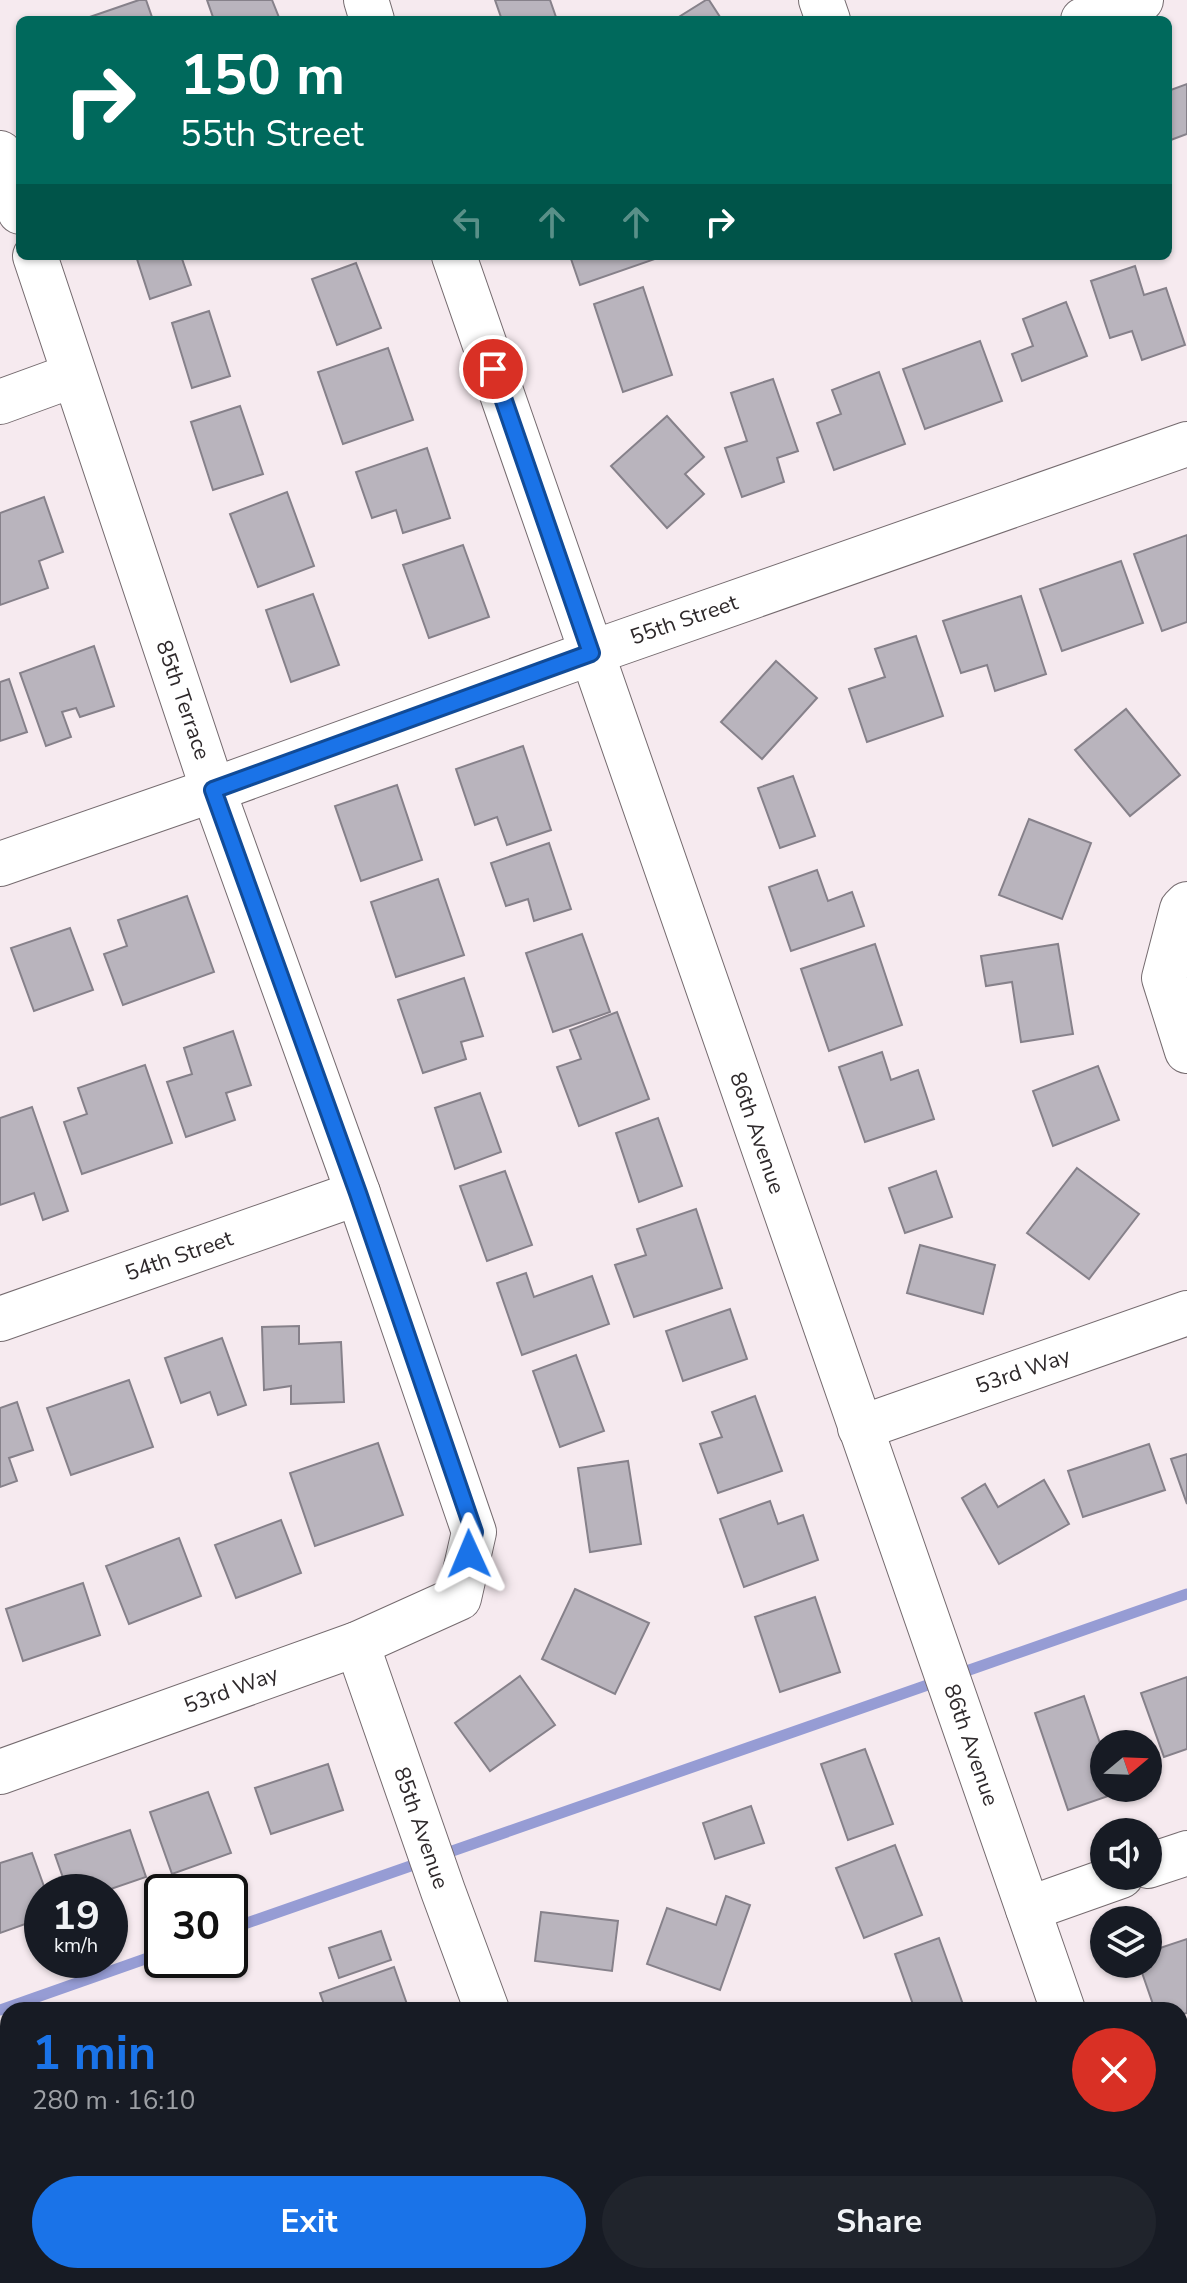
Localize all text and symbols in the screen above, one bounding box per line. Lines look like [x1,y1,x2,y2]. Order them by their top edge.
text: 150 m [180,37,345,114]
icon: right [48,48,152,152]
text: 55th Street [180,110,364,159]
icon: left [446,200,490,244]
icon: ahead [530,200,574,244]
icon: ahead [614,200,658,244]
icon: right [698,200,742,244]
pin [459,335,527,403]
icon: arrive [471,347,515,391]
street label: 55th Street [626,587,742,652]
street label: 85th Terrace [149,636,217,764]
street label: 86th Avenue [722,1068,792,1198]
street label: 54th Street [121,1223,237,1288]
street label: 53rd Way [972,1341,1075,1401]
position arrow [427,1512,511,1596]
street label: 53rd Way [180,1659,283,1721]
street label: 86th Avenue [936,1680,1006,1810]
north arrow [1090,1730,1162,1802]
map controls [1090,1730,1162,1978]
street label: 85th Avenue [386,1763,456,1893]
button: sound [1090,1818,1162,1890]
speed limit sign: 30 [144,1874,248,1978]
text: 19 [52,1889,100,1943]
button: layers [1090,1906,1162,1978]
text: km/h [54,1932,98,1959]
text: 1 min [32,2020,156,2086]
button: close [1072,2028,1156,2112]
text: 280 m · 16:10 [32,2083,195,2118]
button: Exit [32,2176,586,2268]
button: Share [602,2176,1156,2268]

